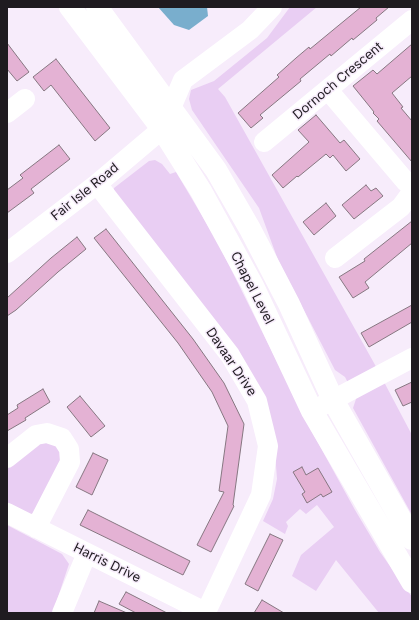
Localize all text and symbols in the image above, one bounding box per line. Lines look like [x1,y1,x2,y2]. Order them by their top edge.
street label: Dornoch Crescent [290,39,386,123]
street label: Fair Isle Road [48,160,122,224]
street label: Chapel Level [227,249,277,327]
street label: Davaar Drive [202,325,260,399]
street label: Harris Drive [71,540,143,586]

